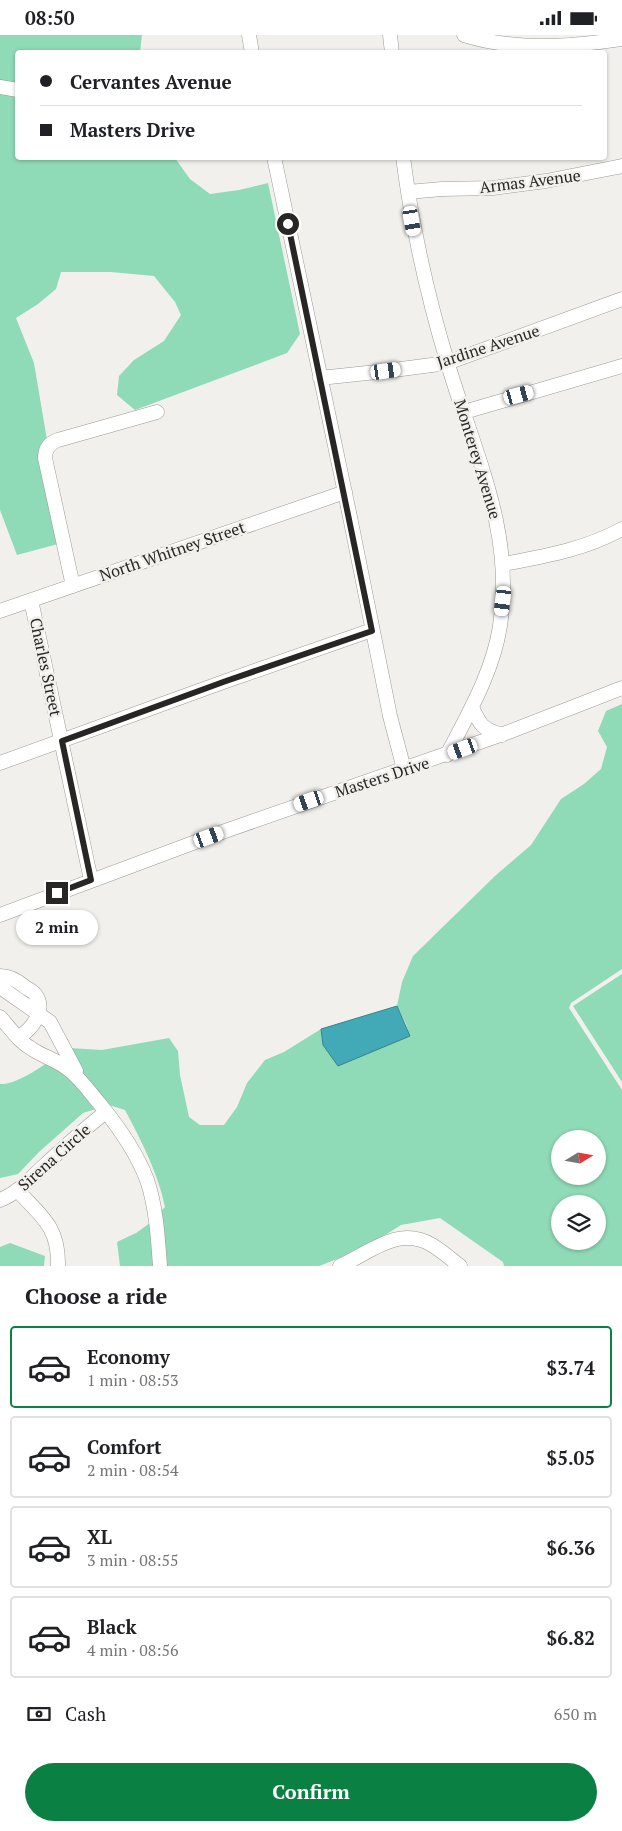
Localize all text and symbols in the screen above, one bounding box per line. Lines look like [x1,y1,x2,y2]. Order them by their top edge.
text: 08:50 [25,5,74,30]
text: Cervantes Avenue [70,69,232,94]
text: Masters Drive [70,117,195,142]
street label: Armas Avenue [478,164,582,198]
car [402,205,421,237]
route start [277,213,299,235]
street label: Jardine Avenue [434,319,542,373]
car [370,361,401,381]
car [502,384,535,406]
street label: Monterey Avenue [449,396,507,522]
street label: North Whitney Street [96,516,248,586]
car [493,585,512,617]
street label: Charles Street [25,616,67,718]
car [446,737,479,761]
street label: Masters Drive [332,751,432,803]
car [292,789,325,813]
car [192,825,225,849]
route end [46,882,68,904]
callout: 2 min [16,911,98,945]
text: 2 min [35,916,79,938]
street label: Sirena Circle [13,1119,95,1195]
north arrow [551,1130,606,1185]
map controls [551,1130,606,1250]
button: layers [551,1195,606,1250]
text: Choose a ride [25,1281,167,1310]
text: Economy [87,1344,170,1369]
icon: car [27,1345,72,1390]
text: $3.74 [546,1355,595,1380]
text: 1 min · 08:53 [87,1369,179,1391]
text: Comfort [87,1434,162,1459]
icon: car [27,1435,72,1480]
text: $5.05 [546,1445,595,1470]
text: 2 min · 08:54 [87,1459,179,1481]
text: XL [87,1524,112,1549]
icon: car [27,1525,72,1570]
text: $6.36 [546,1535,595,1560]
text: 3 min · 08:55 [87,1549,179,1571]
text: Black [87,1614,137,1639]
icon: car [27,1615,72,1660]
text: $6.82 [546,1625,595,1650]
text: 4 min · 08:56 [87,1639,179,1661]
icon: cash [25,1700,53,1728]
text: Cash [65,1701,106,1726]
text: 650 m [554,1703,597,1725]
button: Confirm [25,1763,597,1821]

